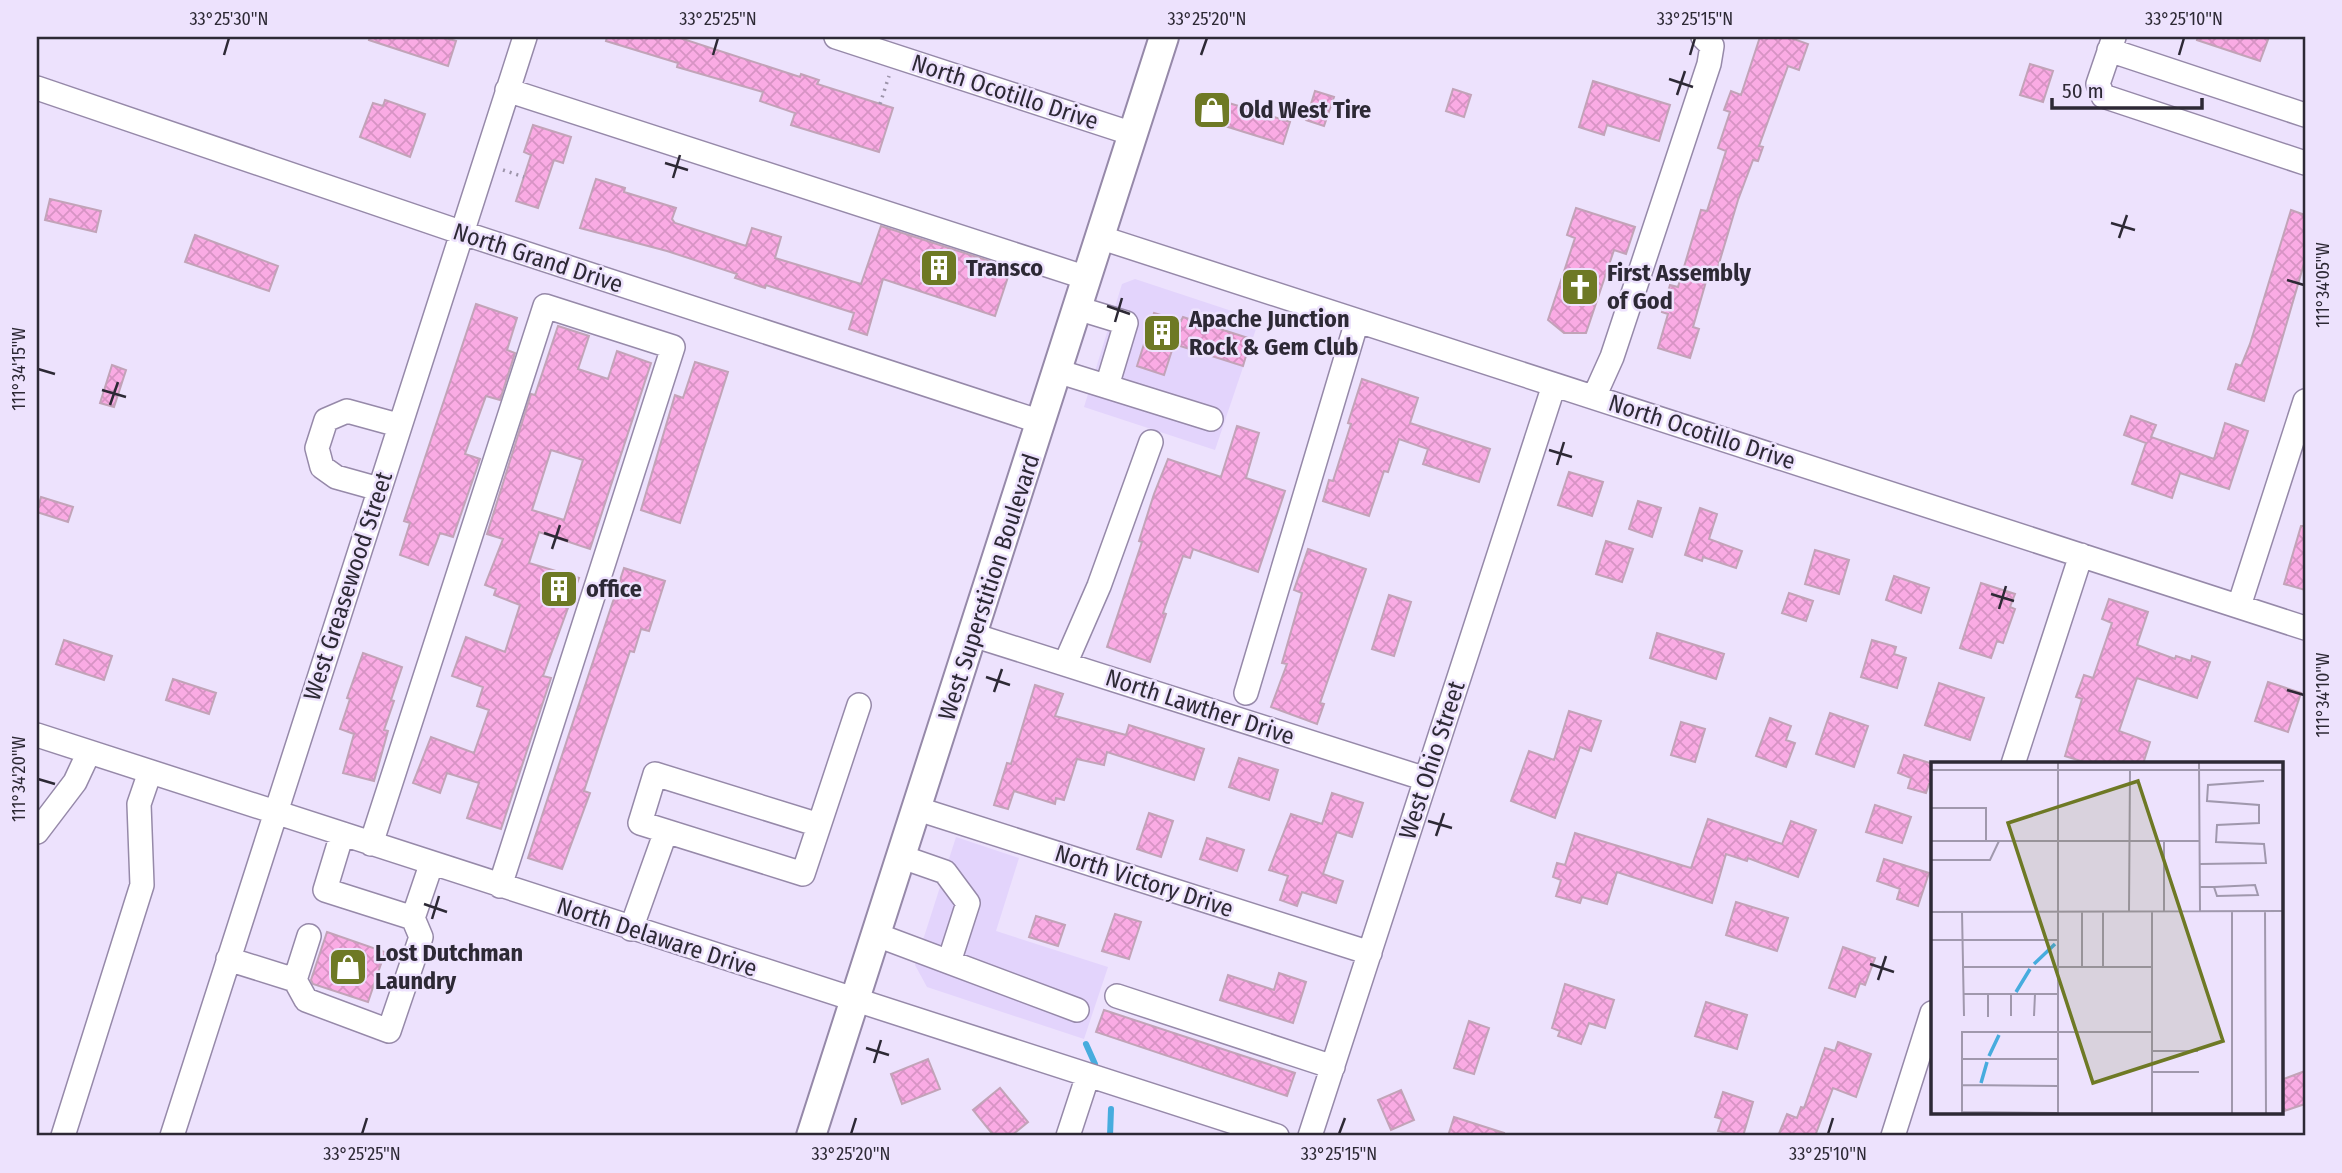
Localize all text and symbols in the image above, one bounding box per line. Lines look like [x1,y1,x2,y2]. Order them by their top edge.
text: 33°25'30"N [189,8,269,30]
text: 33°25'25"N [679,8,757,30]
text: 33°25'20"N [1168,8,1246,30]
text: 33°25'15"N [1657,8,1733,30]
text: 33°25'10"N [2145,8,2223,30]
street label: North Ocotillo Drive [908,49,1102,135]
scale bar [2052,66,2202,110]
text: 50 m [2062,78,2104,104]
shop icon: Old West Tire [1191,89,1233,131]
place label: Old West Tire [1239,96,1371,124]
street label: North Grand Drive [450,217,626,299]
text: 111°34'05"W [2312,242,2334,328]
building icon: Transco [918,247,960,289]
place label: Transco [966,254,1043,282]
place label: First Assembly of God [1607,259,1751,315]
church icon: First Assembly of God [1559,266,1601,308]
place label: Apache Junction Rock & Gem Club [1188,305,1358,361]
building icon: Apache Junction Rock & Gem Club [1141,312,1183,354]
text: 111°34'15"W [8,327,30,411]
street label: North Ocotillo Drive [1605,389,1799,475]
street label: West Superstition Boulevard [933,450,1045,724]
street label: West Greasewood Street [298,468,398,704]
building icon: office [538,568,580,610]
place label: office [586,575,642,603]
text: 111°34'10"W [2312,652,2334,737]
street label: North Lawther Drive [1102,663,1298,751]
street label: West Ohio Street [1393,677,1471,842]
text: 111°34'20"W [8,736,30,822]
inset map [1931,762,2282,1114]
street label: North Victory Drive [1051,839,1237,923]
street label: North Delaware Drive [554,891,760,983]
place label: Lost Dutchman Laundry [375,939,523,995]
shop icon: Lost Dutchman Laundry [327,946,369,988]
text: 33°25'25"N [323,1143,401,1165]
text: 33°25'20"N [812,1143,890,1165]
text: 33°25'15"N [1301,1143,1377,1165]
text: 33°25'10"N [1789,1143,1867,1165]

